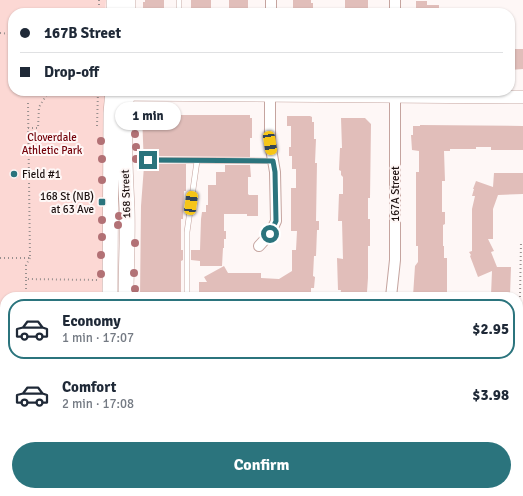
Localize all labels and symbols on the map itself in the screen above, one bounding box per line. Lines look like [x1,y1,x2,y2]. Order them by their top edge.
callout: 1 min [115,102,181,130]
car [262,130,278,156]
park label: Cloverdale Athletic Park [22,131,83,157]
route end [139,151,157,169]
street label: 167A Street [389,166,402,222]
place label: Field #1 [22,168,61,181]
marker: Field #1 [9,169,19,179]
street label: 168 Street [119,169,133,219]
place label: 168 St (NB) at 63 Ave [40,190,94,216]
car [183,190,199,216]
marker: 168 St (NB) at 63 Ave [97,197,107,207]
route start [261,225,279,243]

